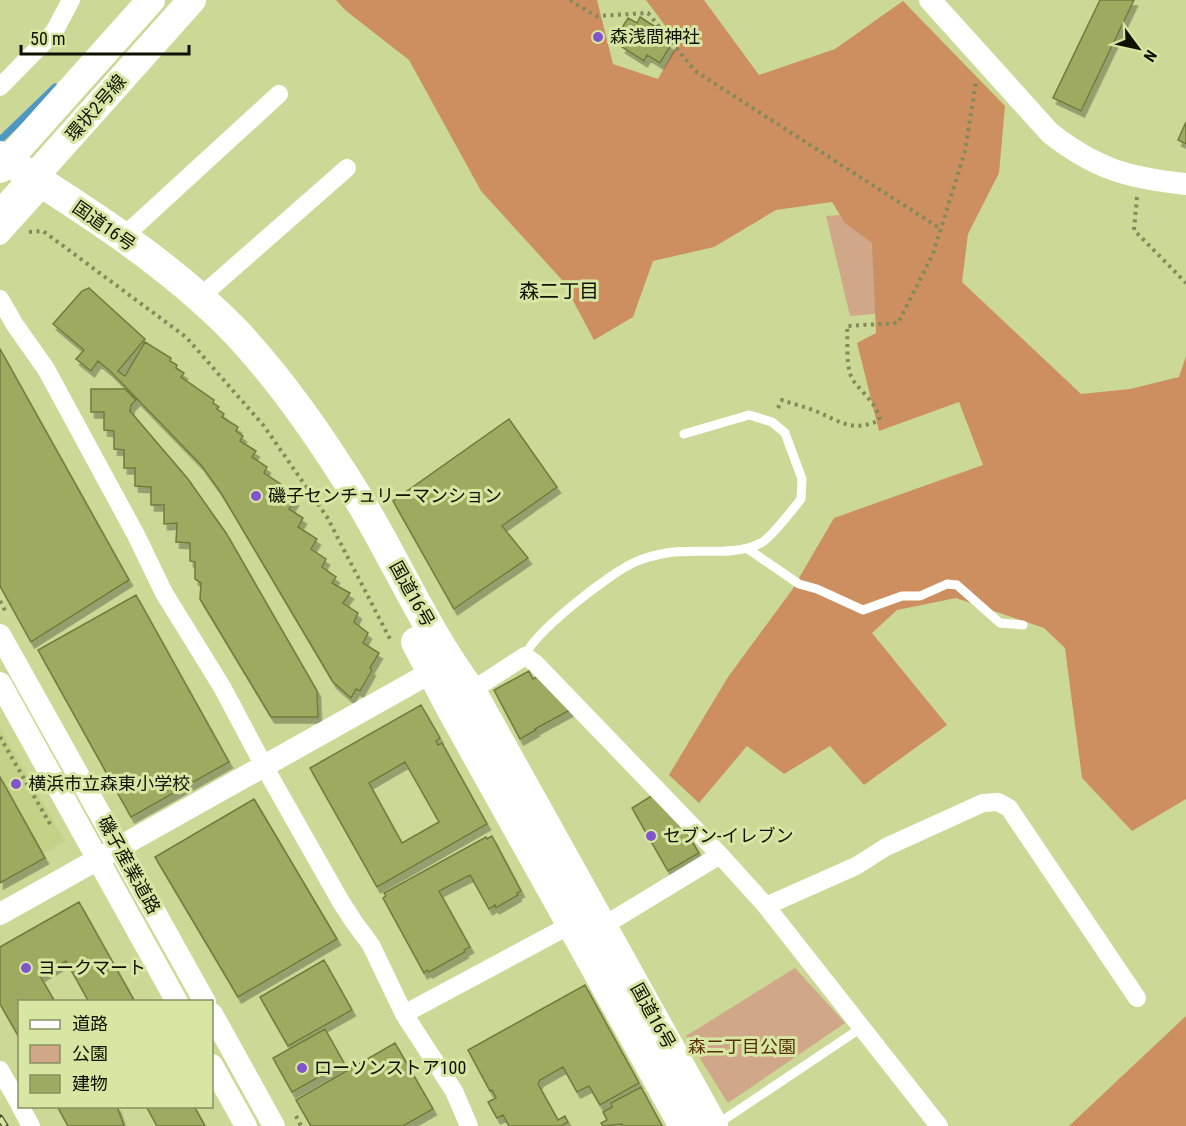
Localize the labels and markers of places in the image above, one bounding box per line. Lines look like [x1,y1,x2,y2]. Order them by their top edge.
place label: 森浅間神社 [610,26,700,47]
marker: 森浅間神社 [591,30,605,44]
place label: 磯子センチュリーマンション [268,485,502,506]
marker: 磯子センチュリーマンション [249,489,263,503]
place label: 横浜市立森東小学校 [28,773,190,794]
marker: 横浜市立森東小学校 [9,777,23,791]
place label: セブン-イレブン [663,825,793,846]
marker: セブン-イレブン [644,829,658,843]
place label: ヨークマート [38,957,146,978]
marker: ヨークマート [19,961,33,975]
place label: ローソンストア100 [314,1057,466,1078]
marker: ローソンストア100 [295,1061,309,1075]

